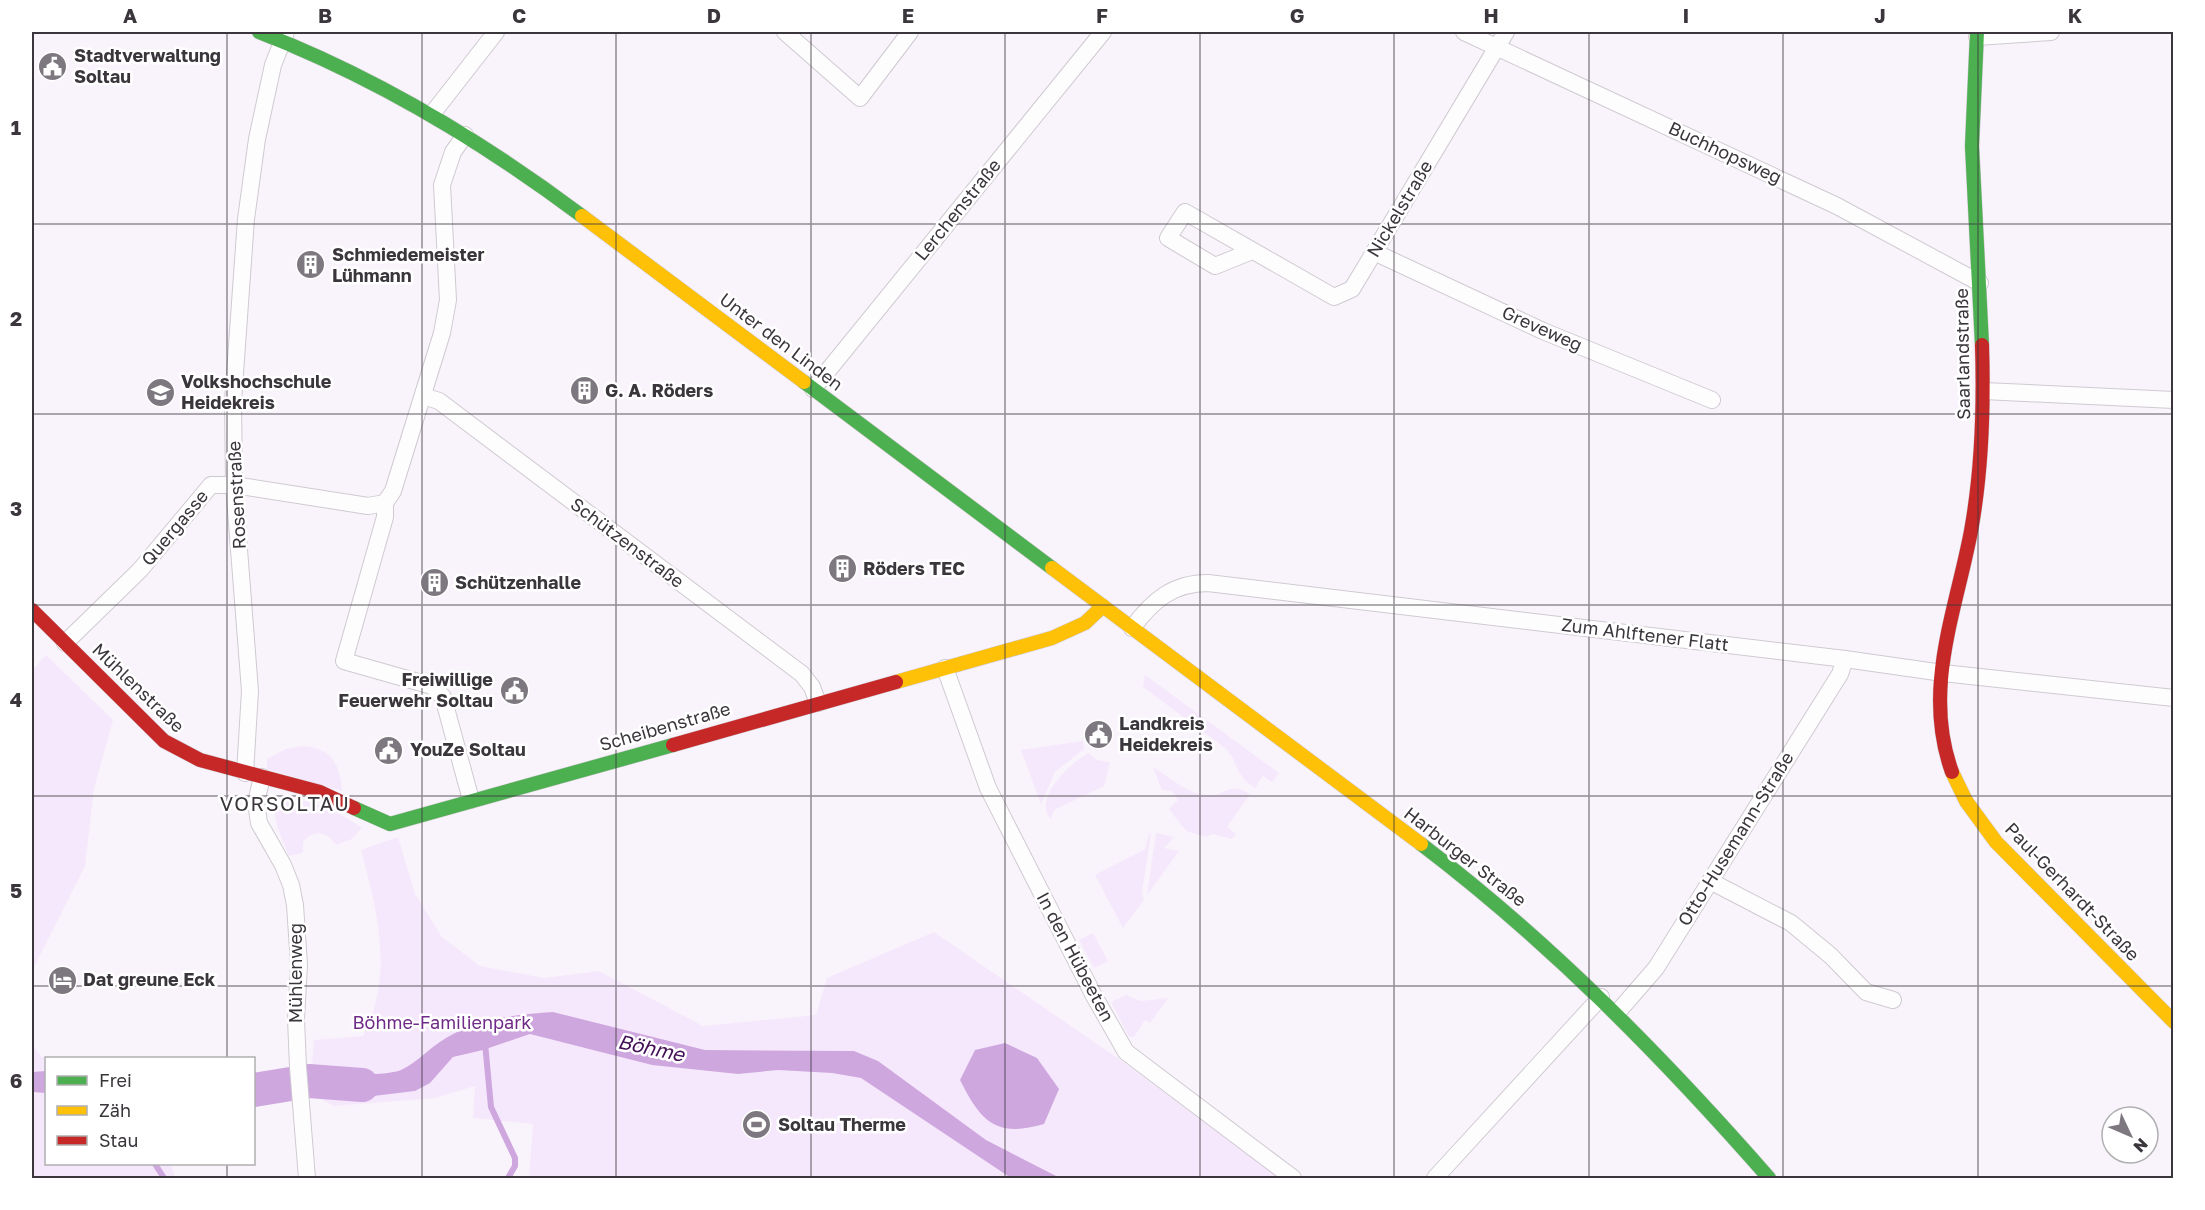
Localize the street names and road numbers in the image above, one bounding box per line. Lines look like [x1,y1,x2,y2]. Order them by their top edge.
street label: Buchhopsweg [1665,116,1785,188]
street label: Lerchenstraße [910,154,1005,265]
street label: Nickelstraße [1362,156,1437,261]
street label: Unter den Linden [715,288,848,395]
street label: Saarlandstraße [1950,288,1974,420]
street label: Greveweg [1499,301,1586,356]
street label: Rosenstraße [222,440,250,550]
street label: Quergasse [136,485,212,570]
street label: Schützenstraße [567,492,689,592]
street label: Zum Ahlftener Flatt [1560,613,1730,655]
street label: Mühlenstraße [88,638,189,737]
street label: Scheibenstraße [597,697,733,755]
street label: Otto-Husemann-Straße [1673,747,1798,930]
street label: Harburger Straße [1400,802,1531,911]
street label: Paul-Gerhardt-Straße [2001,818,2144,965]
street label: In den Hübeeten [1032,888,1119,1025]
street label: Mühlenweg [284,923,306,1023]

